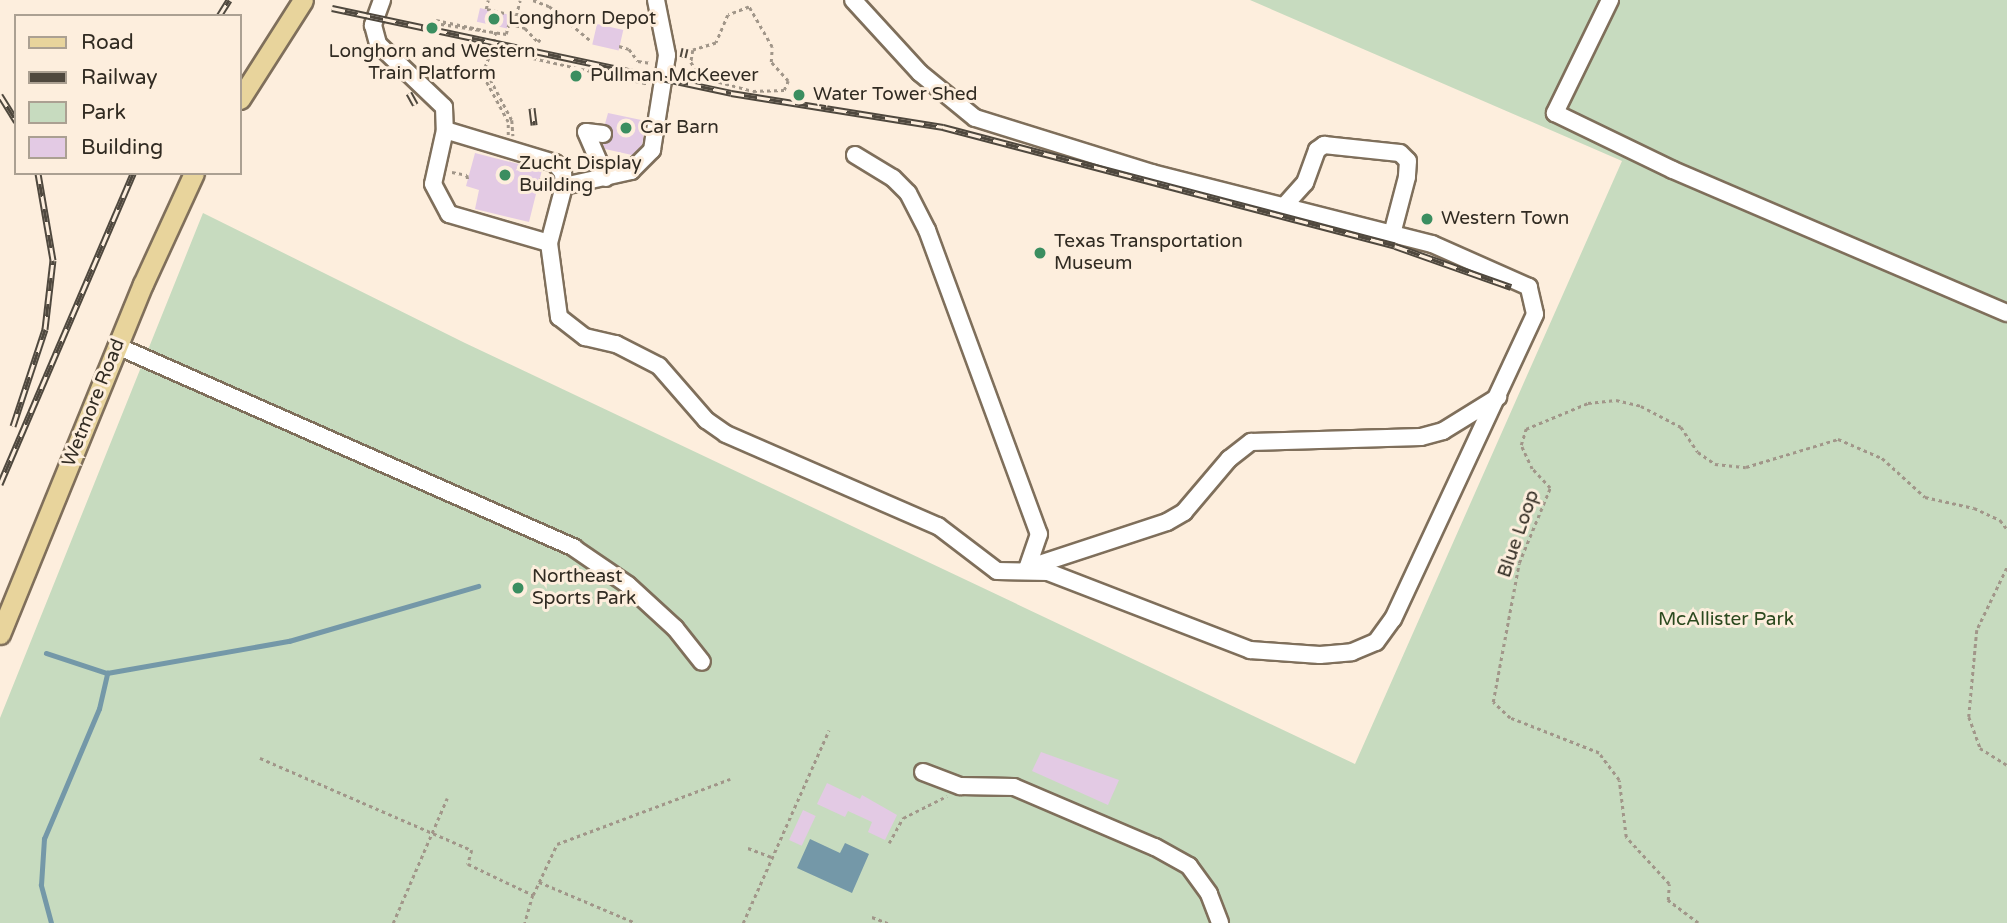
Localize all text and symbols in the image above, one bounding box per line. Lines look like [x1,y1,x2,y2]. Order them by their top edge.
place label: Longhorn Depot [508,8,656,30]
marker: Longhorn Depot [486,11,502,27]
legend [14,14,242,175]
marker: Longhorn and Western Train Platform [422,18,442,38]
text: Road [81,30,134,55]
place label: Longhorn and Western Train Platform [328,41,536,85]
text: Railway [81,65,158,90]
place label: Pullman McKeever [590,65,759,87]
marker: Pullman McKeever [568,68,584,84]
place label: Water Tower Shed [813,84,978,106]
marker: Water Tower Shed [791,87,807,103]
text: Park [81,100,126,125]
place label: Car Barn [640,117,719,139]
marker: Car Barn [618,120,634,136]
text: Building [81,135,163,160]
place label: Zucht Display Building [519,153,642,197]
marker: Zucht Display Building [497,167,513,183]
place label: Western Town [1441,208,1569,230]
marker: Western Town [1419,211,1435,227]
place label: Texas Transportation Museum [1054,231,1243,275]
marker: Texas Transportation Museum [1032,245,1048,261]
street label: Wetmore Road [58,336,130,470]
street label: Blue Loop [1493,487,1545,581]
place label: Northeast Sports Park [532,566,636,610]
marker: Northeast Sports Park [510,580,526,596]
park label: McAllister Park [1658,609,1794,631]

